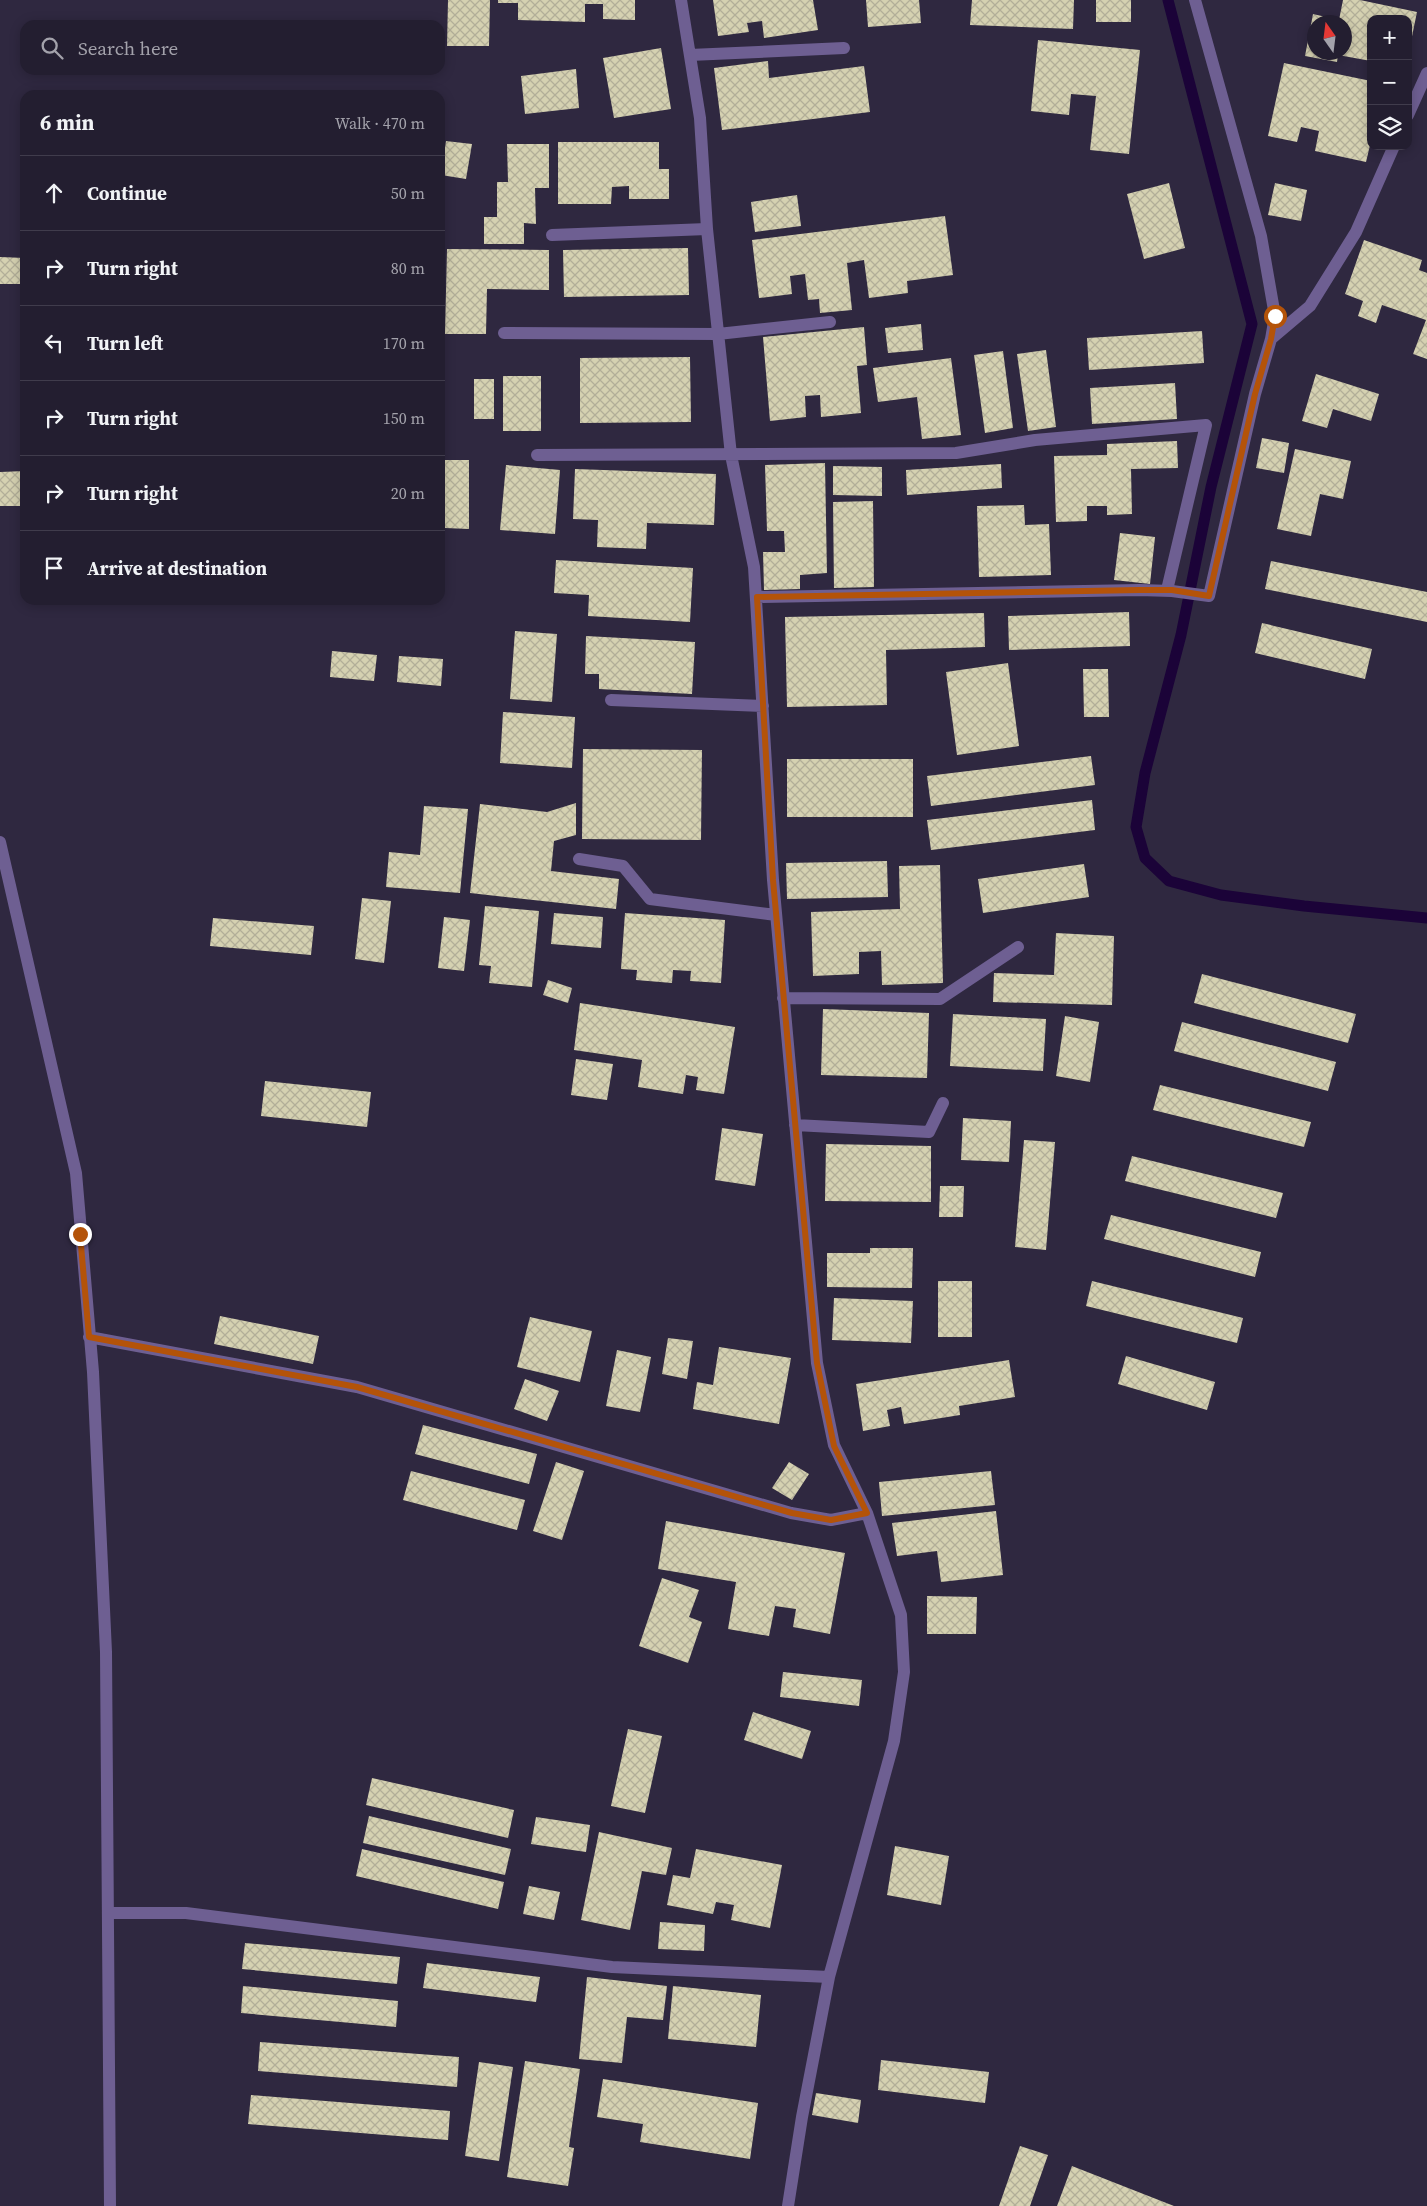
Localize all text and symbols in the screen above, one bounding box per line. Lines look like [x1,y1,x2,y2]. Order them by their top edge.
north arrow [1307,15,1352,60]
map controls [1367,15,1412,150]
button: + [1367,15,1412,60]
search box [20,20,445,75]
icon: search [38,34,66,62]
text: Search here [78,35,178,61]
button: − [1367,60,1412,105]
button: layers [1367,105,1412,150]
text: 6 min [40,108,95,137]
text: Walk · 470 m [335,112,425,134]
icon: ahead [40,179,68,207]
text: Continue [87,180,167,206]
text: 50 m [391,182,425,204]
icon: right [40,254,68,282]
text: Turn right [87,255,178,281]
text: 80 m [391,257,425,279]
route start [1264,305,1287,328]
icon: left [40,329,68,357]
text: Turn left [87,330,163,356]
text: 170 m [383,332,425,354]
icon: right [40,404,68,432]
text: Turn right [87,405,178,431]
text: 150 m [383,407,425,429]
icon: right [40,479,68,507]
text: Turn right [87,480,178,506]
text: 20 m [391,482,425,504]
icon: arrive [40,554,68,582]
text: Arrive at destination [87,555,267,581]
route end [69,1223,92,1246]

